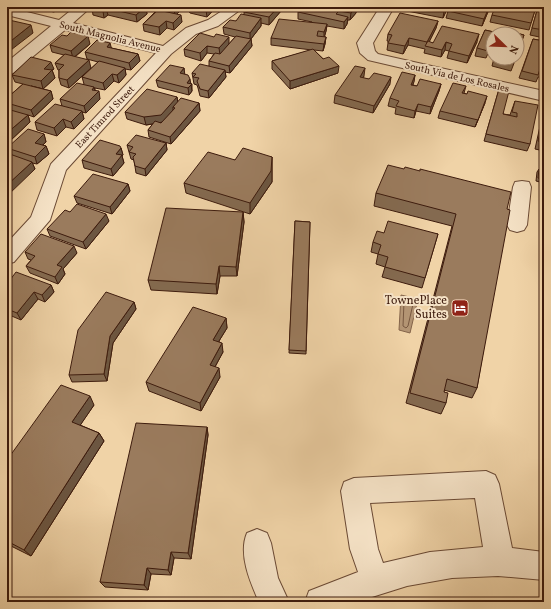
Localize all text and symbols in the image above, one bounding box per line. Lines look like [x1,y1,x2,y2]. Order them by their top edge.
street label: South Magnolia Avenue [58,18,163,56]
north arrow [485,26,525,66]
text: N [504,43,521,56]
street label: South Via de Los Rosales [403,58,511,96]
street label: East Timrod Street [72,82,138,151]
place label: TownePlace Suites [385,293,447,323]
hotel icon: TownePlace Suites [450,298,470,318]

